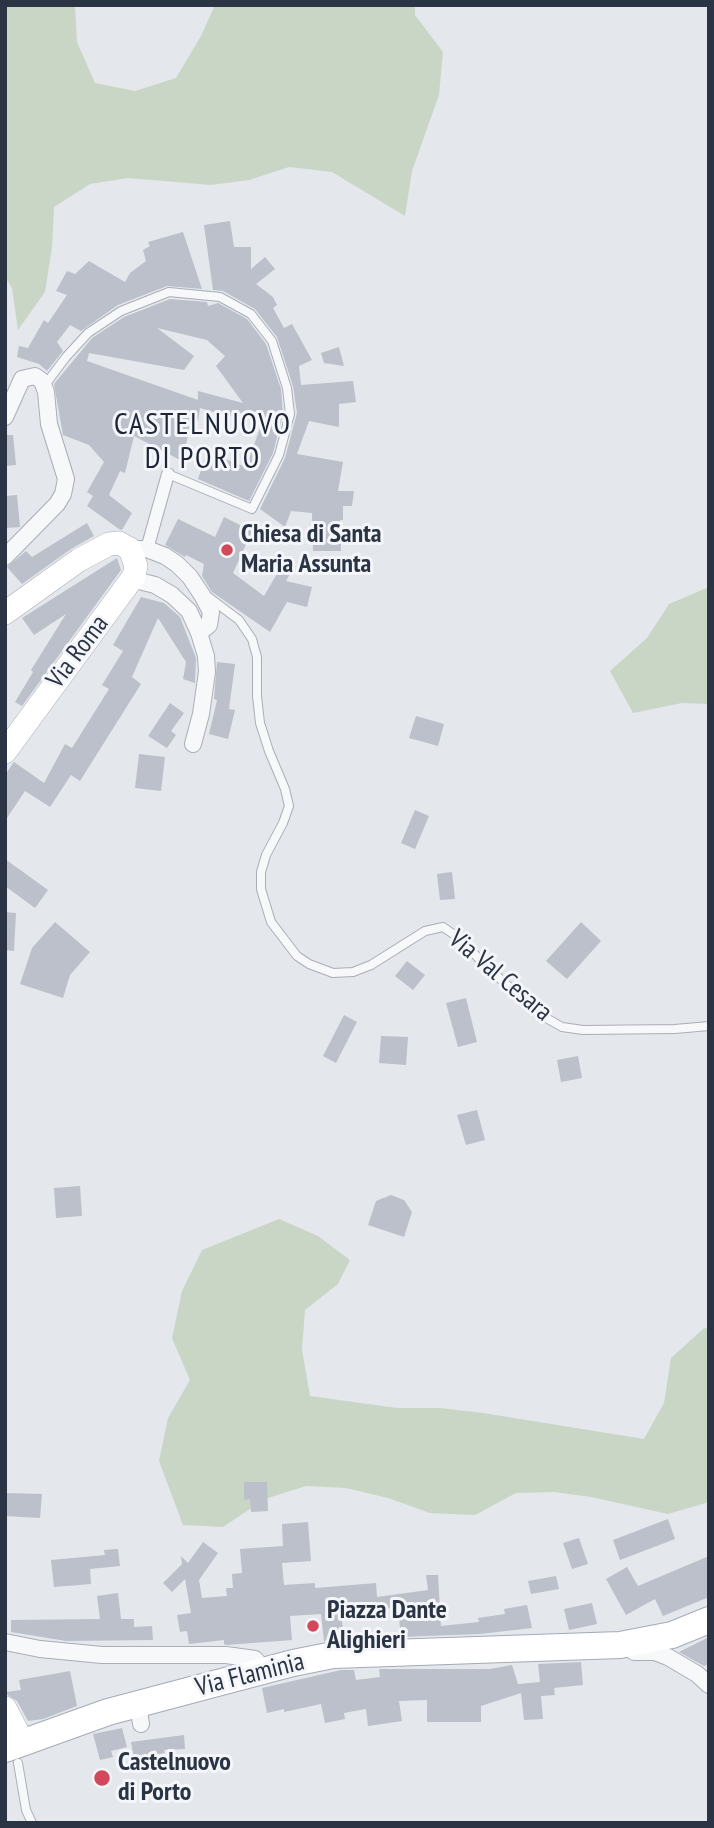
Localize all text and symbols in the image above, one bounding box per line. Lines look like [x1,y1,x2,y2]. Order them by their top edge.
district label: CASTELNUOVO DI PORTO [115,407,291,477]
place label: Chiesa di Santa Maria Assunta [241,519,382,580]
marker: Chiesa di Santa Maria Assunta [219,542,235,558]
street label: Via Roma [40,609,116,695]
street label: Via Val Cesara [442,924,558,1028]
place label: Piazza Dante Alighieri [327,1595,447,1656]
marker: Piazza Dante Alighieri [305,1618,321,1634]
street label: Via Flaminia [192,1646,308,1704]
place label: Castelnuovo di Porto [118,1747,231,1809]
marker: Castelnuovo di Porto [92,1768,112,1788]

